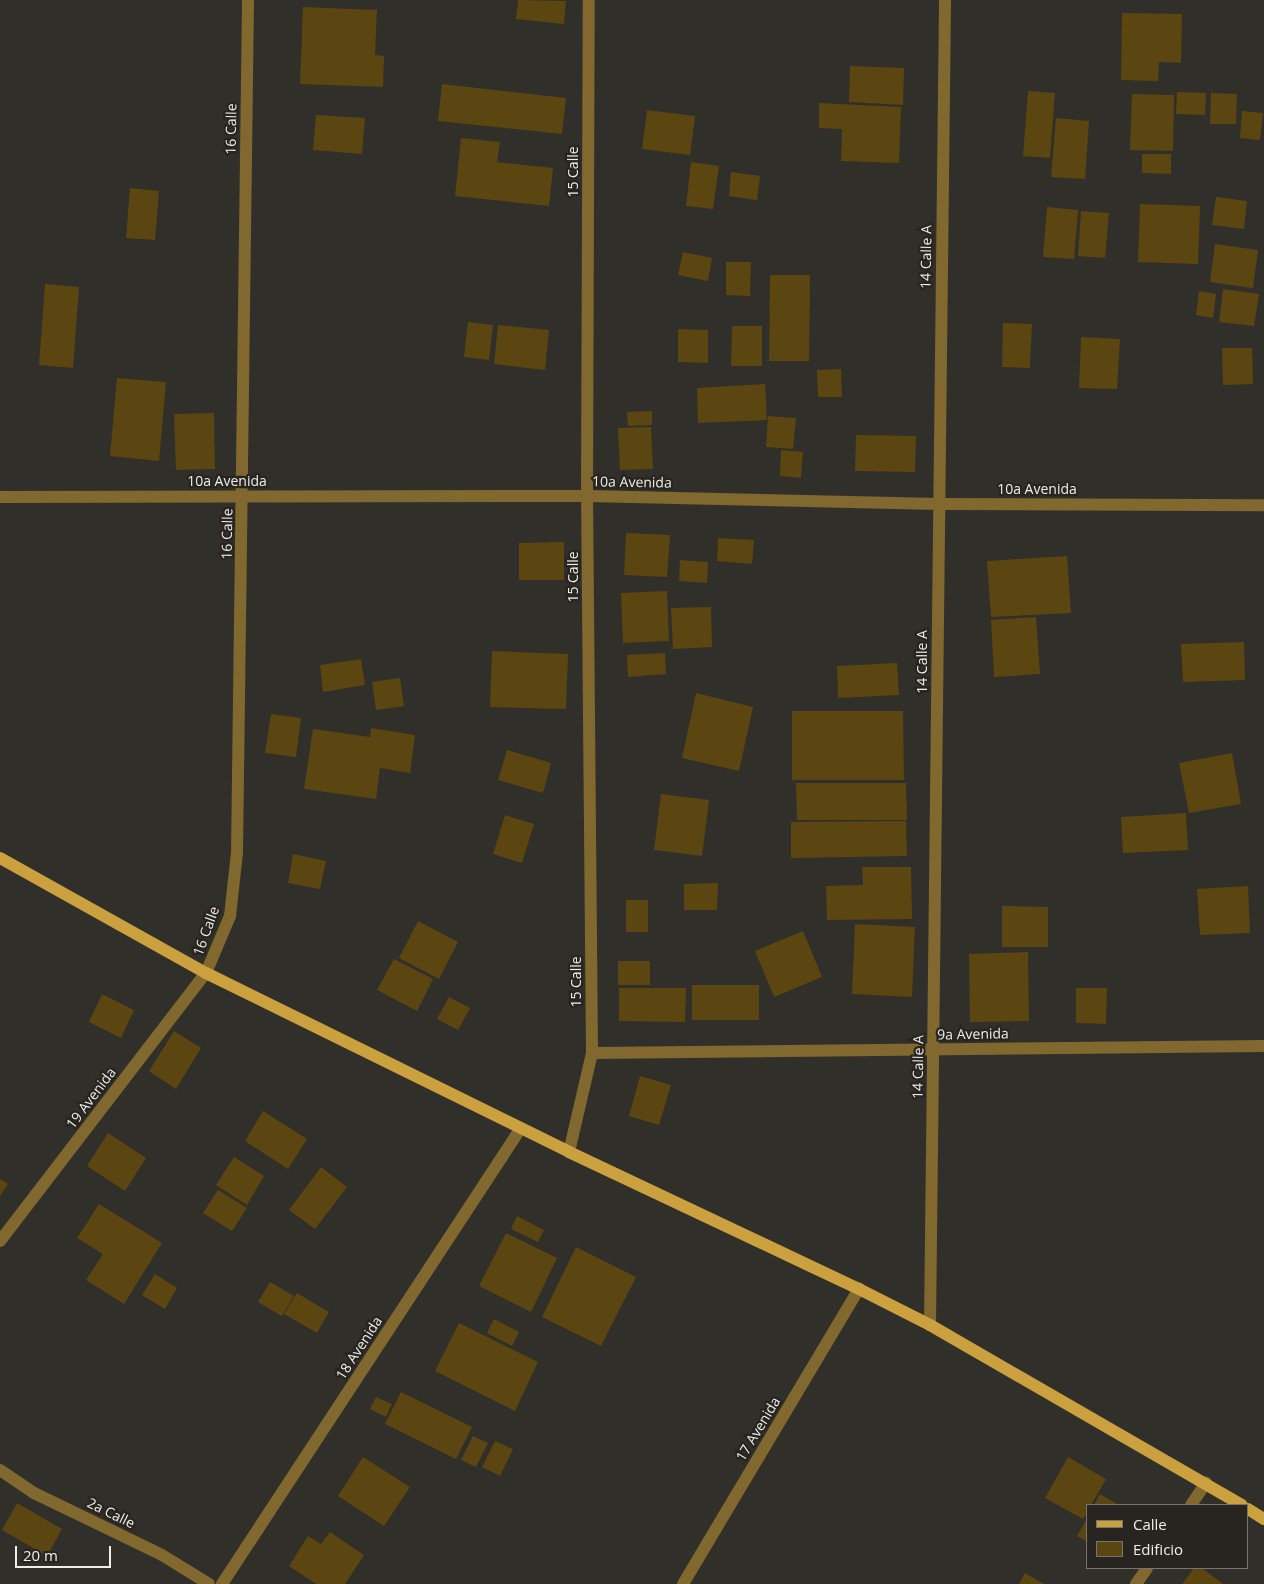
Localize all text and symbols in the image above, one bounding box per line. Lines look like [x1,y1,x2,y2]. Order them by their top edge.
street label: 16 Calle [222,103,240,155]
street label: 15 Calle [565,146,581,198]
street label: 14 Calle A [917,225,935,289]
street label: 10a Avenida [187,473,267,489]
street label: 10a Avenida [592,473,672,491]
street label: 10a Avenida [997,481,1077,497]
street label: 16 Calle [218,508,236,560]
street label: 15 Calle [565,551,581,603]
street label: 14 Calle A [914,630,930,694]
street label: 16 Calle [189,904,223,958]
street label: 15 Calle [568,956,584,1008]
street label: 9a Avenida [937,1025,1009,1043]
street label: 14 Calle A [909,1035,927,1099]
street label: 19 Avenida [63,1064,119,1132]
street label: 18 Avenida [332,1313,386,1383]
street label: 17 Avenida [732,1394,784,1464]
street label: 2a Calle [84,1494,138,1532]
legend [1086,1504,1249,1569]
text: Calle [1133,1514,1167,1534]
scale bar [18,1536,114,1568]
text: Edificio [1133,1539,1183,1559]
text: 20 m [23,1545,58,1565]

